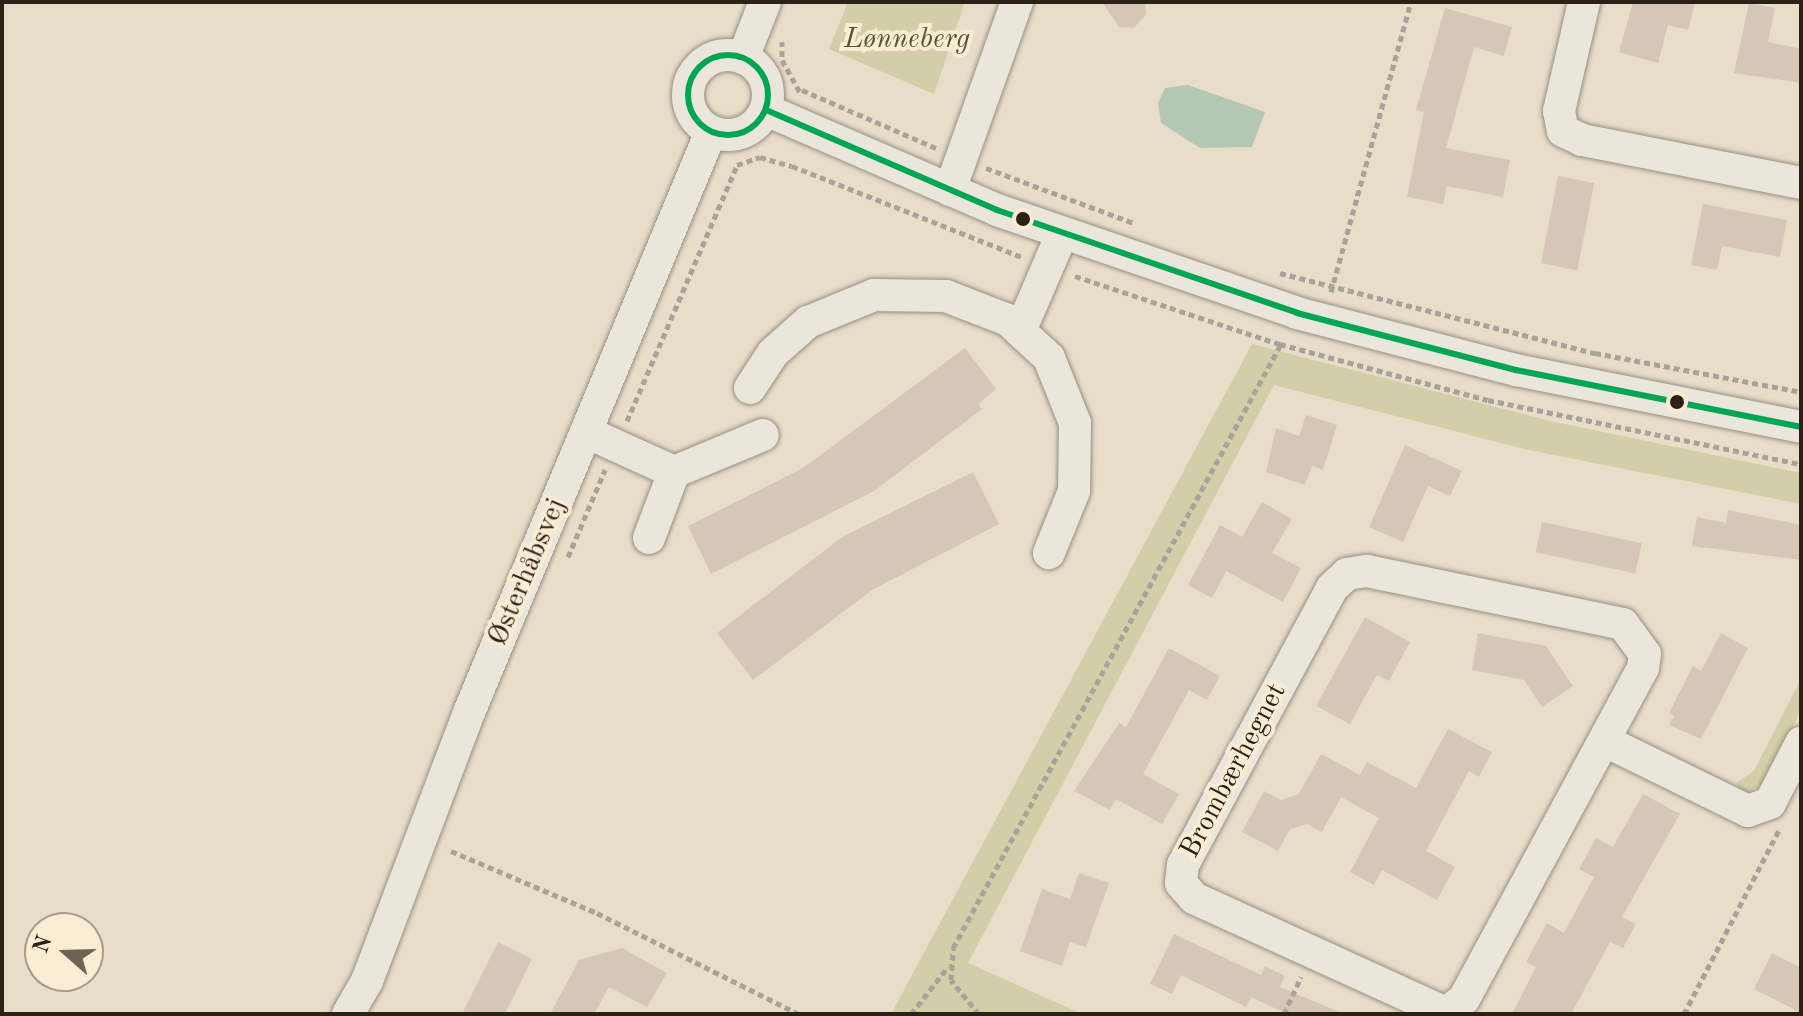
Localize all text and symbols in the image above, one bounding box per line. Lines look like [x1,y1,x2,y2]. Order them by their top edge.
park label: Lønneberg [844,23,970,57]
unlabelled marker [1015,211,1031,227]
unlabelled marker [1669,394,1685,410]
street label: Østerhåbsvej [482,493,574,651]
street label: Brombærhegnet [1174,678,1294,864]
north arrow [24,912,104,992]
text: N [30,933,57,956]

